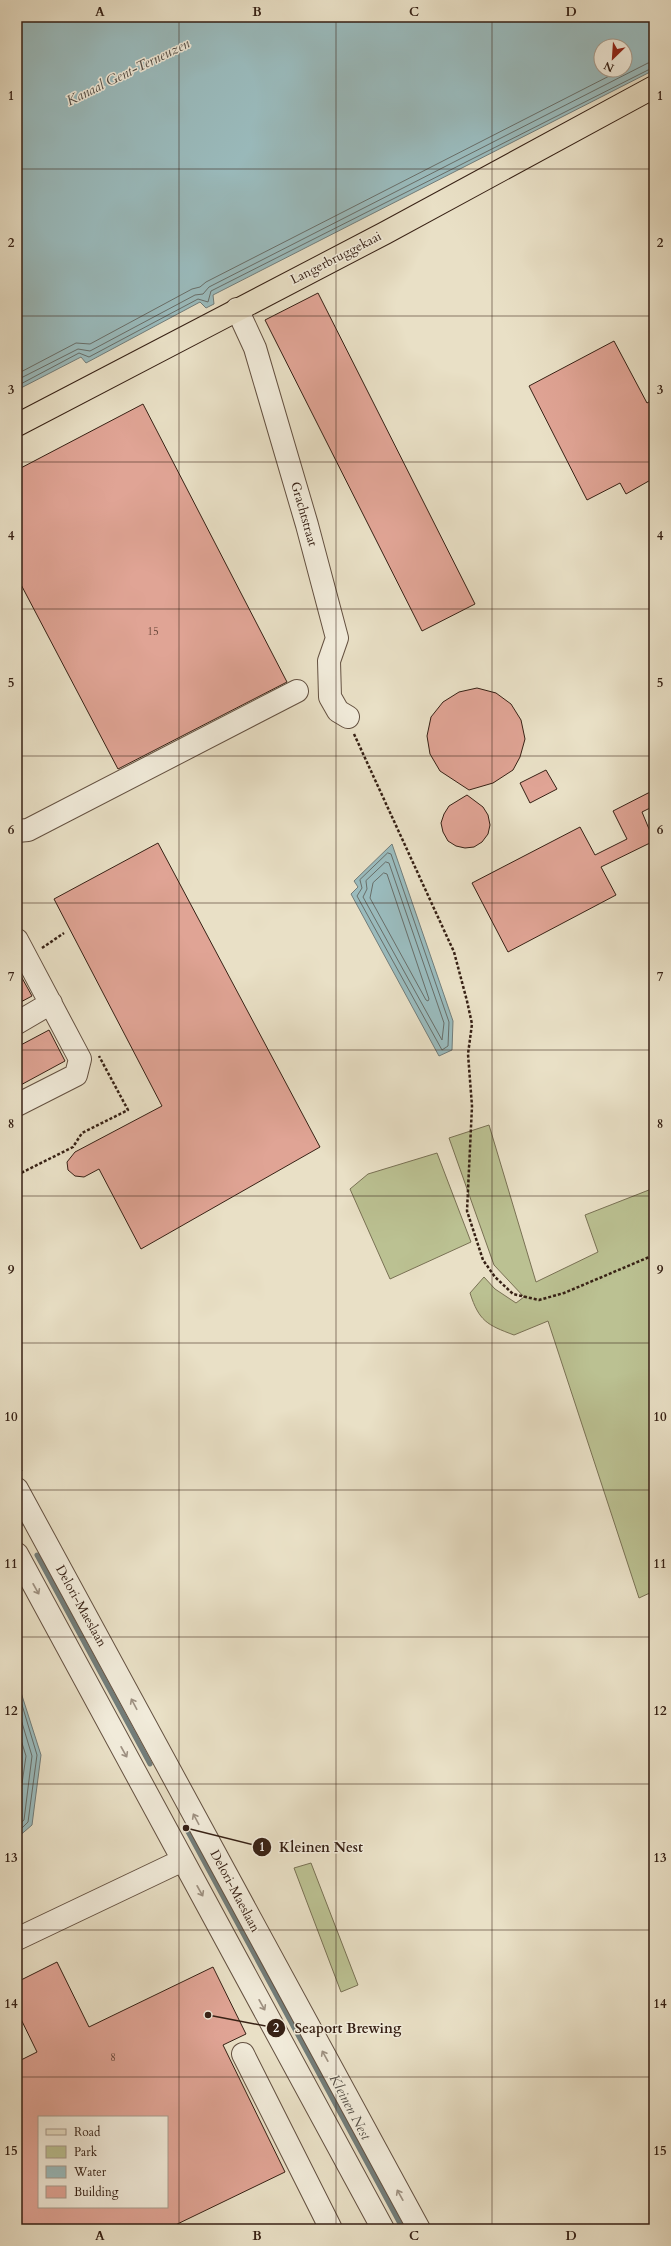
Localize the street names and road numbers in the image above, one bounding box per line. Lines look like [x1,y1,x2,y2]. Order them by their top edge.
street label: Langerbruggekaai [287,227,385,289]
street label: Grachtstraat [286,480,322,548]
street label: Delori-Maeslaan [51,1562,111,1651]
street label: Delori-Maeslaan [206,1847,265,1936]

